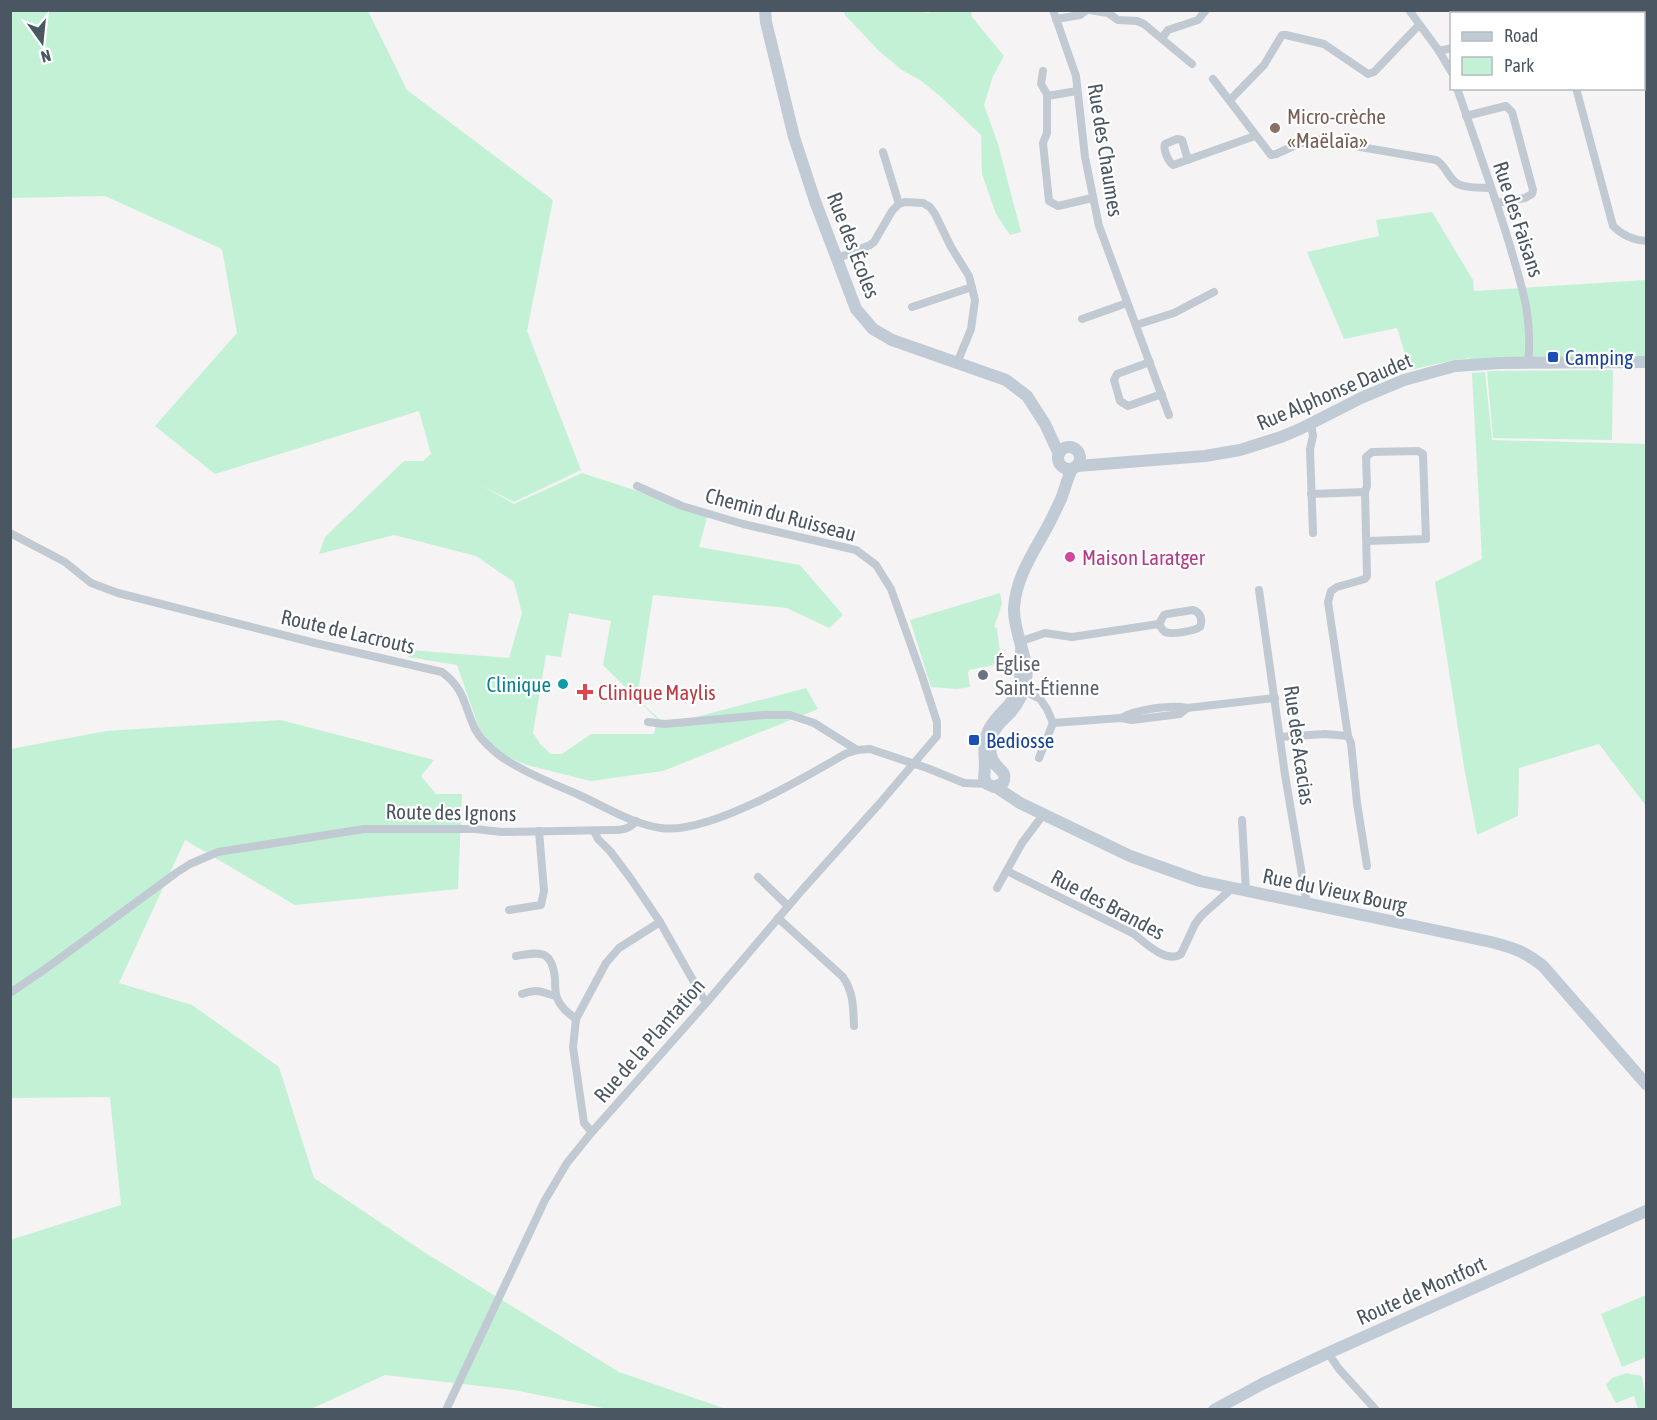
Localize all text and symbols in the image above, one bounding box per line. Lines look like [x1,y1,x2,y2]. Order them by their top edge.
north arrow [12,12,72,72]
legend [1450,12,1645,90]
text: Road [1504,25,1538,46]
text: N [39,47,53,66]
text: Park [1504,55,1534,76]
street label: Rue des Chaumes [1084,82,1128,218]
place label: Micro-crèche «Maëlaïa» [1287,104,1386,152]
marker: Micro-crèche «Maëlaïa» [1268,121,1282,135]
street label: Rue des Faisans [1489,158,1549,280]
street label: Rue des Écoles [823,189,885,301]
place label: Camping [1565,345,1633,369]
street label: Rue Alphonse Daudet [1253,347,1415,435]
marker: Camping [1546,350,1560,364]
street label: Chemin du Ruisseau [703,482,859,546]
place label: Maison Laratger [1082,545,1206,569]
marker: Maison Laratger [1063,550,1077,564]
street label: Route de Lacrouts [279,604,417,658]
place label: Église Saint-Étienne [995,651,1099,699]
marker: Église Saint-Étienne [976,668,990,682]
place label: Clinique [487,672,551,696]
marker: Clinique [556,677,570,691]
place label: Clinique Maylis [598,680,716,704]
marker: Clinique Maylis [576,683,594,701]
street label: Rue des Acacias [1280,684,1320,806]
place label: Bediosse [986,728,1054,752]
marker: Bediosse [967,733,981,747]
street label: Route des Ignons [386,799,516,825]
street label: Rue du Vieux Bourg [1261,863,1409,917]
street label: Rue des Brandes [1047,864,1169,944]
street label: Rue de la Plantation [589,973,709,1107]
street label: Route de Montfort [1353,1251,1489,1329]

